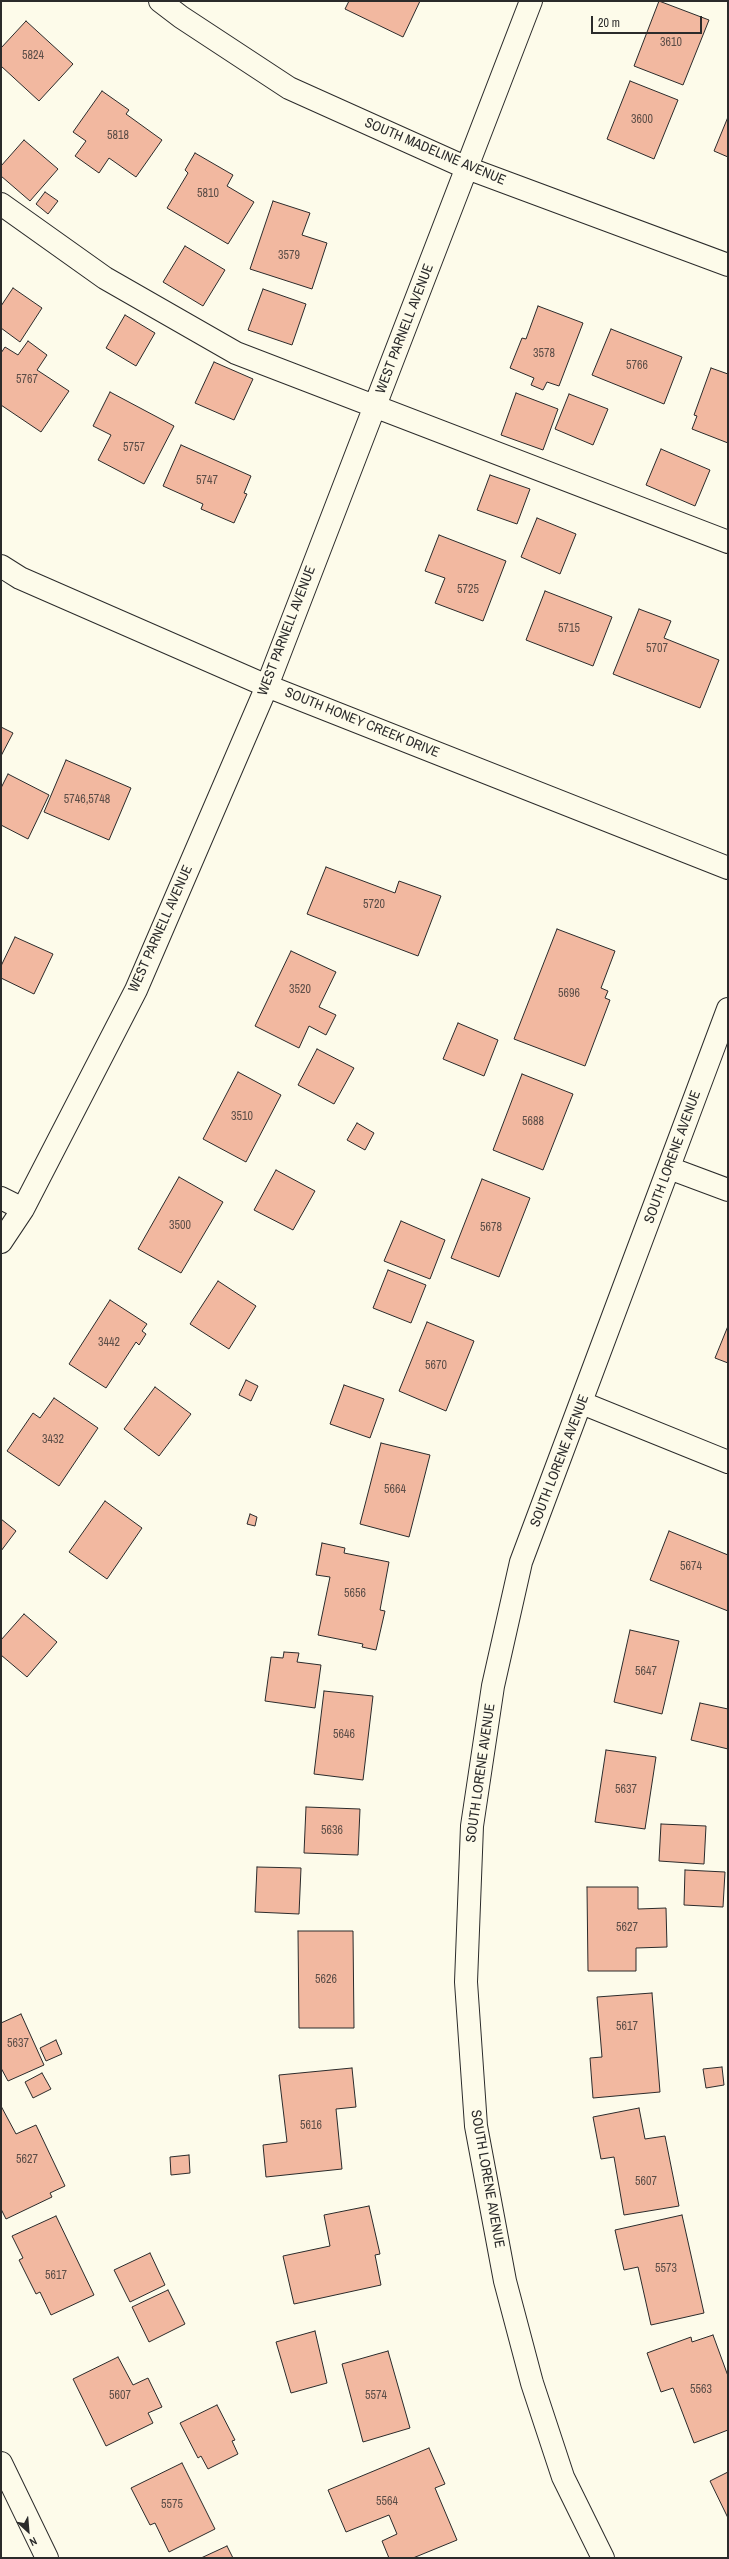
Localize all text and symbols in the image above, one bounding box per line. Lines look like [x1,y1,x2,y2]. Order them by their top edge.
scale bar [593,8,704,34]
text: 20 m [598,15,620,31]
house number: 3610 [660,36,682,50]
house number: 5824 [22,49,44,63]
house number: 3600 [631,113,653,127]
street label: SOUTH MADELINE AVENUE [362,115,508,189]
house number: 5818 [107,129,129,143]
house number: 5810 [197,187,219,201]
house number: 3579 [278,249,300,263]
street label: WEST PARNELL AVENUE [373,262,437,396]
house number: 3578 [533,347,555,361]
house number: 5766 [626,359,648,373]
house number: 5767 [16,373,38,387]
house number: 5757 [123,441,145,455]
house number: 5747 [196,474,218,488]
street label: WEST PARNELL AVENUE [255,564,319,698]
house number: 5725 [457,583,479,597]
house number: 5715 [558,622,580,636]
house number: 5707 [646,642,668,656]
street label: SOUTH HONEY CREEK DRIVE [282,684,442,762]
house number: 5746,5748 [64,793,110,807]
street label: WEST PARNELL AVENUE [125,863,197,995]
house number: 5720 [363,898,385,912]
house number: 3520 [289,983,311,997]
house number: 5696 [558,987,580,1001]
street label: SOUTH LORENE AVENUE [641,1088,705,1226]
house number: 3510 [231,1110,253,1124]
house number: 5688 [522,1115,544,1129]
house number: 3500 [169,1219,191,1233]
house number: 5678 [480,1221,502,1235]
house number: 3442 [98,1336,120,1350]
house number: 5670 [425,1359,447,1373]
street label: SOUTH LORENE AVENUE [527,1393,593,1529]
house number: 3432 [42,1433,64,1447]
house number: 5664 [384,1483,406,1497]
house number: 5674 [680,1560,702,1574]
house number: 5656 [344,1587,366,1601]
house number: 5647 [635,1665,657,1679]
street label: SOUTH LORENE AVENUE [463,1702,499,1844]
house number: 5646 [333,1728,355,1742]
house number: 5637 [615,1783,637,1797]
house number: 5636 [321,1824,343,1838]
house number: 5627 [616,1921,638,1935]
house number: 5626 [315,1973,337,1987]
house number: 5617 [616,2020,638,2034]
house number: 5637 [7,2037,29,2051]
street label: SOUTH LORENE AVENUE [467,2109,507,2249]
house number: 5616 [300,2119,322,2133]
house number: 5627 [16,2153,38,2167]
house number: 5607 [635,2175,657,2189]
house number: 5573 [655,2262,677,2276]
house number: 5617 [45,2269,67,2283]
house number: 5563 [690,2383,712,2397]
house number: 5607 [109,2389,131,2403]
house number: 5574 [365,2389,387,2403]
house number: 5564 [376,2495,398,2509]
house number: 5575 [161,2498,183,2512]
north arrow [8,2511,48,2551]
text: N [27,2534,39,2550]

